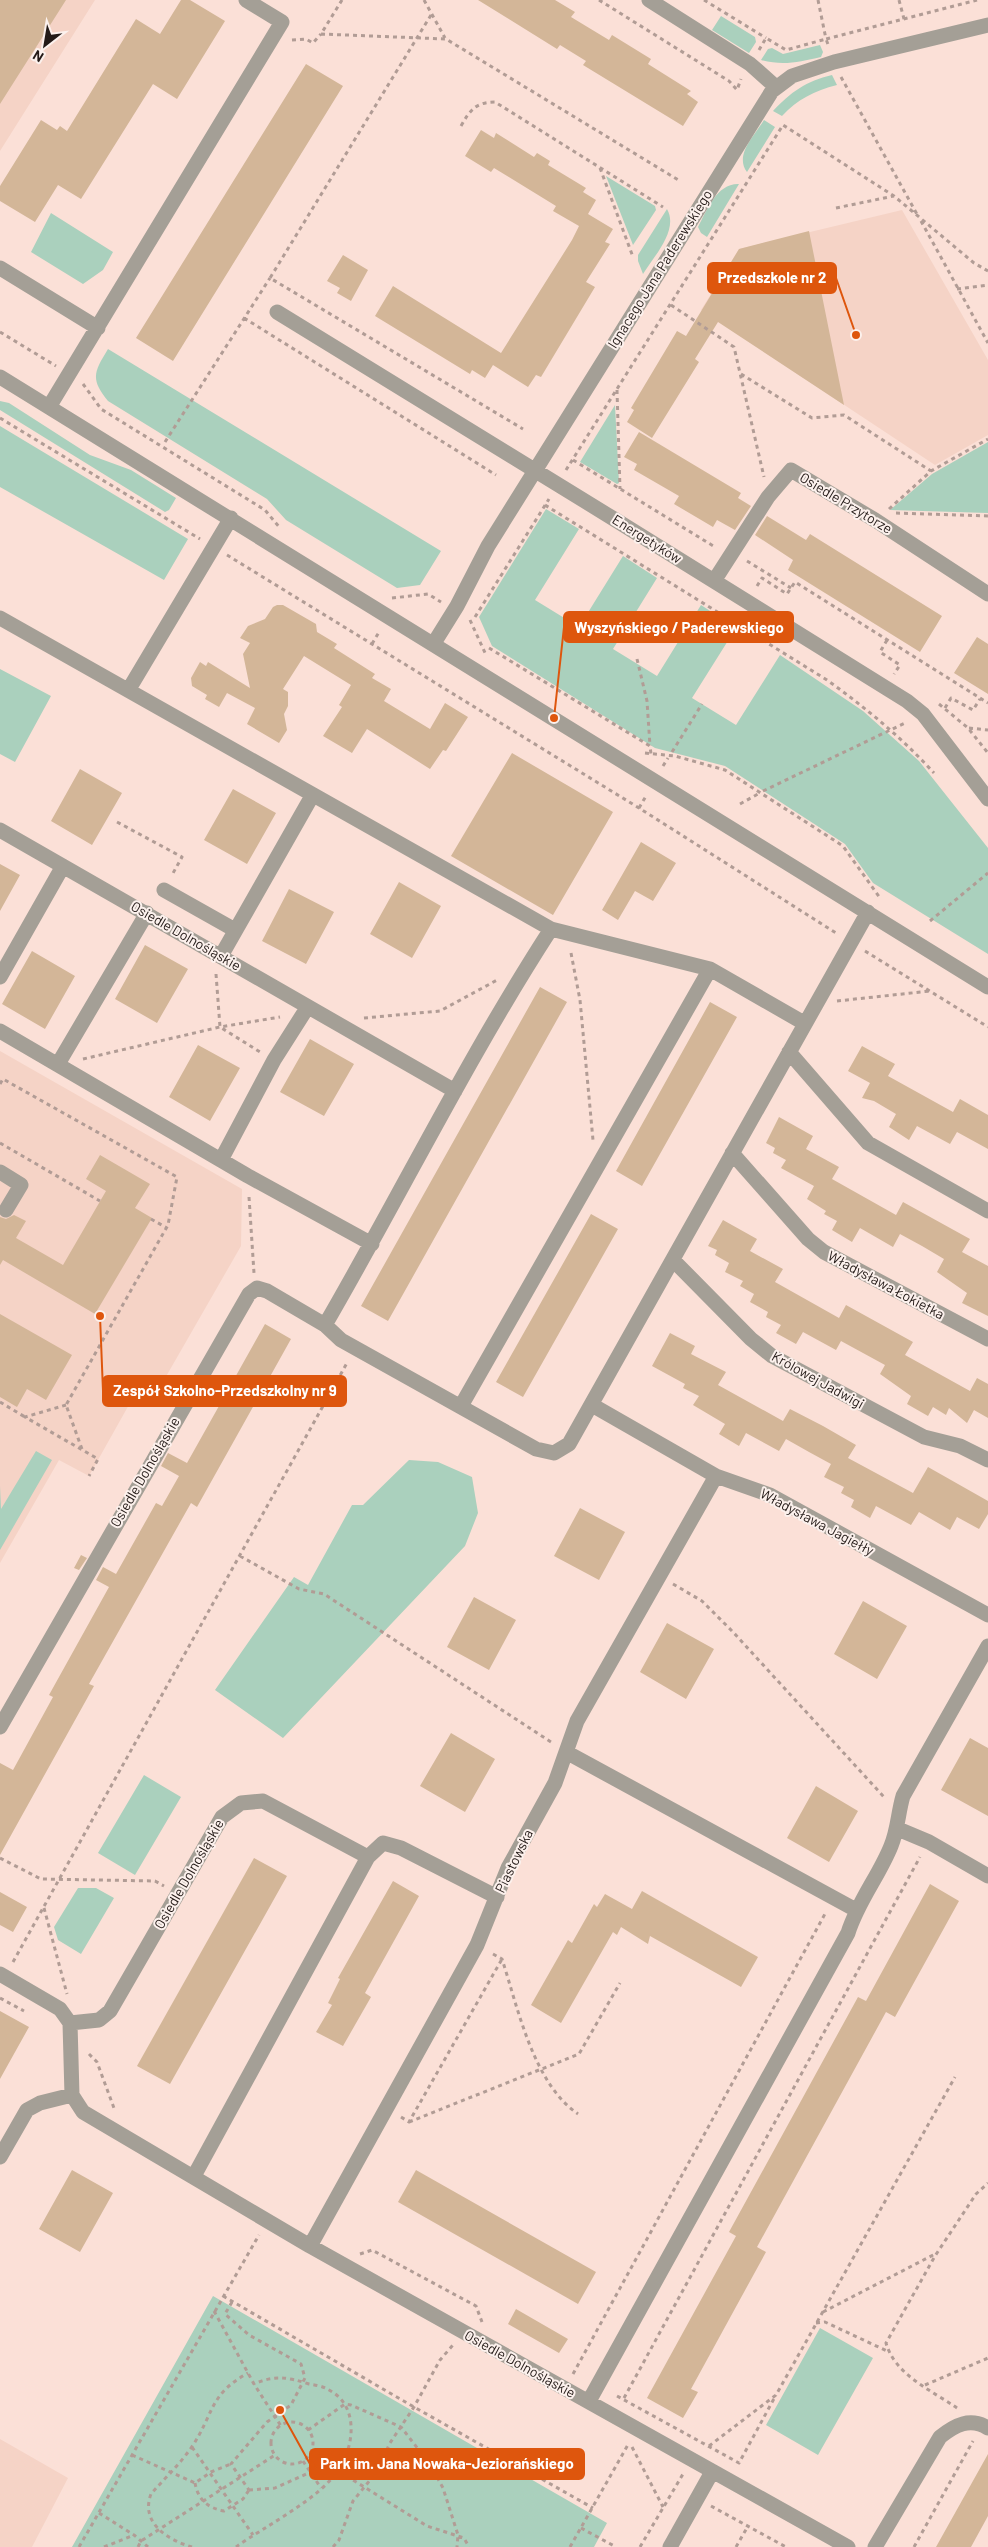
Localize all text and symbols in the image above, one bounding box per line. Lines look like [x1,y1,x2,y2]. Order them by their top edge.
north arrow [20,20,70,70]
text: N [30,47,46,66]
street label: Ignacego Jana Paderewskiego [604,186,715,351]
callout: Przedszkole nr 2 [708,263,836,293]
text: Przedszkole nr 2 [718,268,826,286]
street label: Osiedle Przytorze [797,468,896,537]
street label: Energetyków [609,510,685,567]
callout: Wyszyńskiego / Paderewskiego [564,612,793,642]
text: Wyszyńskiego / Paderewskiego [574,618,784,636]
street label: Osiedle Dolnośląskie [128,897,244,974]
street label: Władysława Łokietka [825,1247,947,1322]
street label: Królowej Jadwigi [769,1347,867,1412]
callout: Zespół Szkolno-Przedszkolny nr 9 [103,1376,346,1406]
text: Zespół Szkolno-Przedszkolny nr 9 [113,1381,337,1399]
street label: Osiedle Dolnośląskie [106,1414,183,1530]
street label: Władysława Jagiełły [758,1484,877,1559]
street label: Osiedle Dolnośląskie [150,1816,227,1932]
street label: Piastowska [491,1826,536,1895]
street label: Osiedle Dolnośląskie [462,2326,579,2401]
callout: Park im. Jana Nowaka-Jeziorańskiego [310,2449,584,2479]
text: Park im. Jana Nowaka-Jeziorańskiego [320,2454,574,2472]

